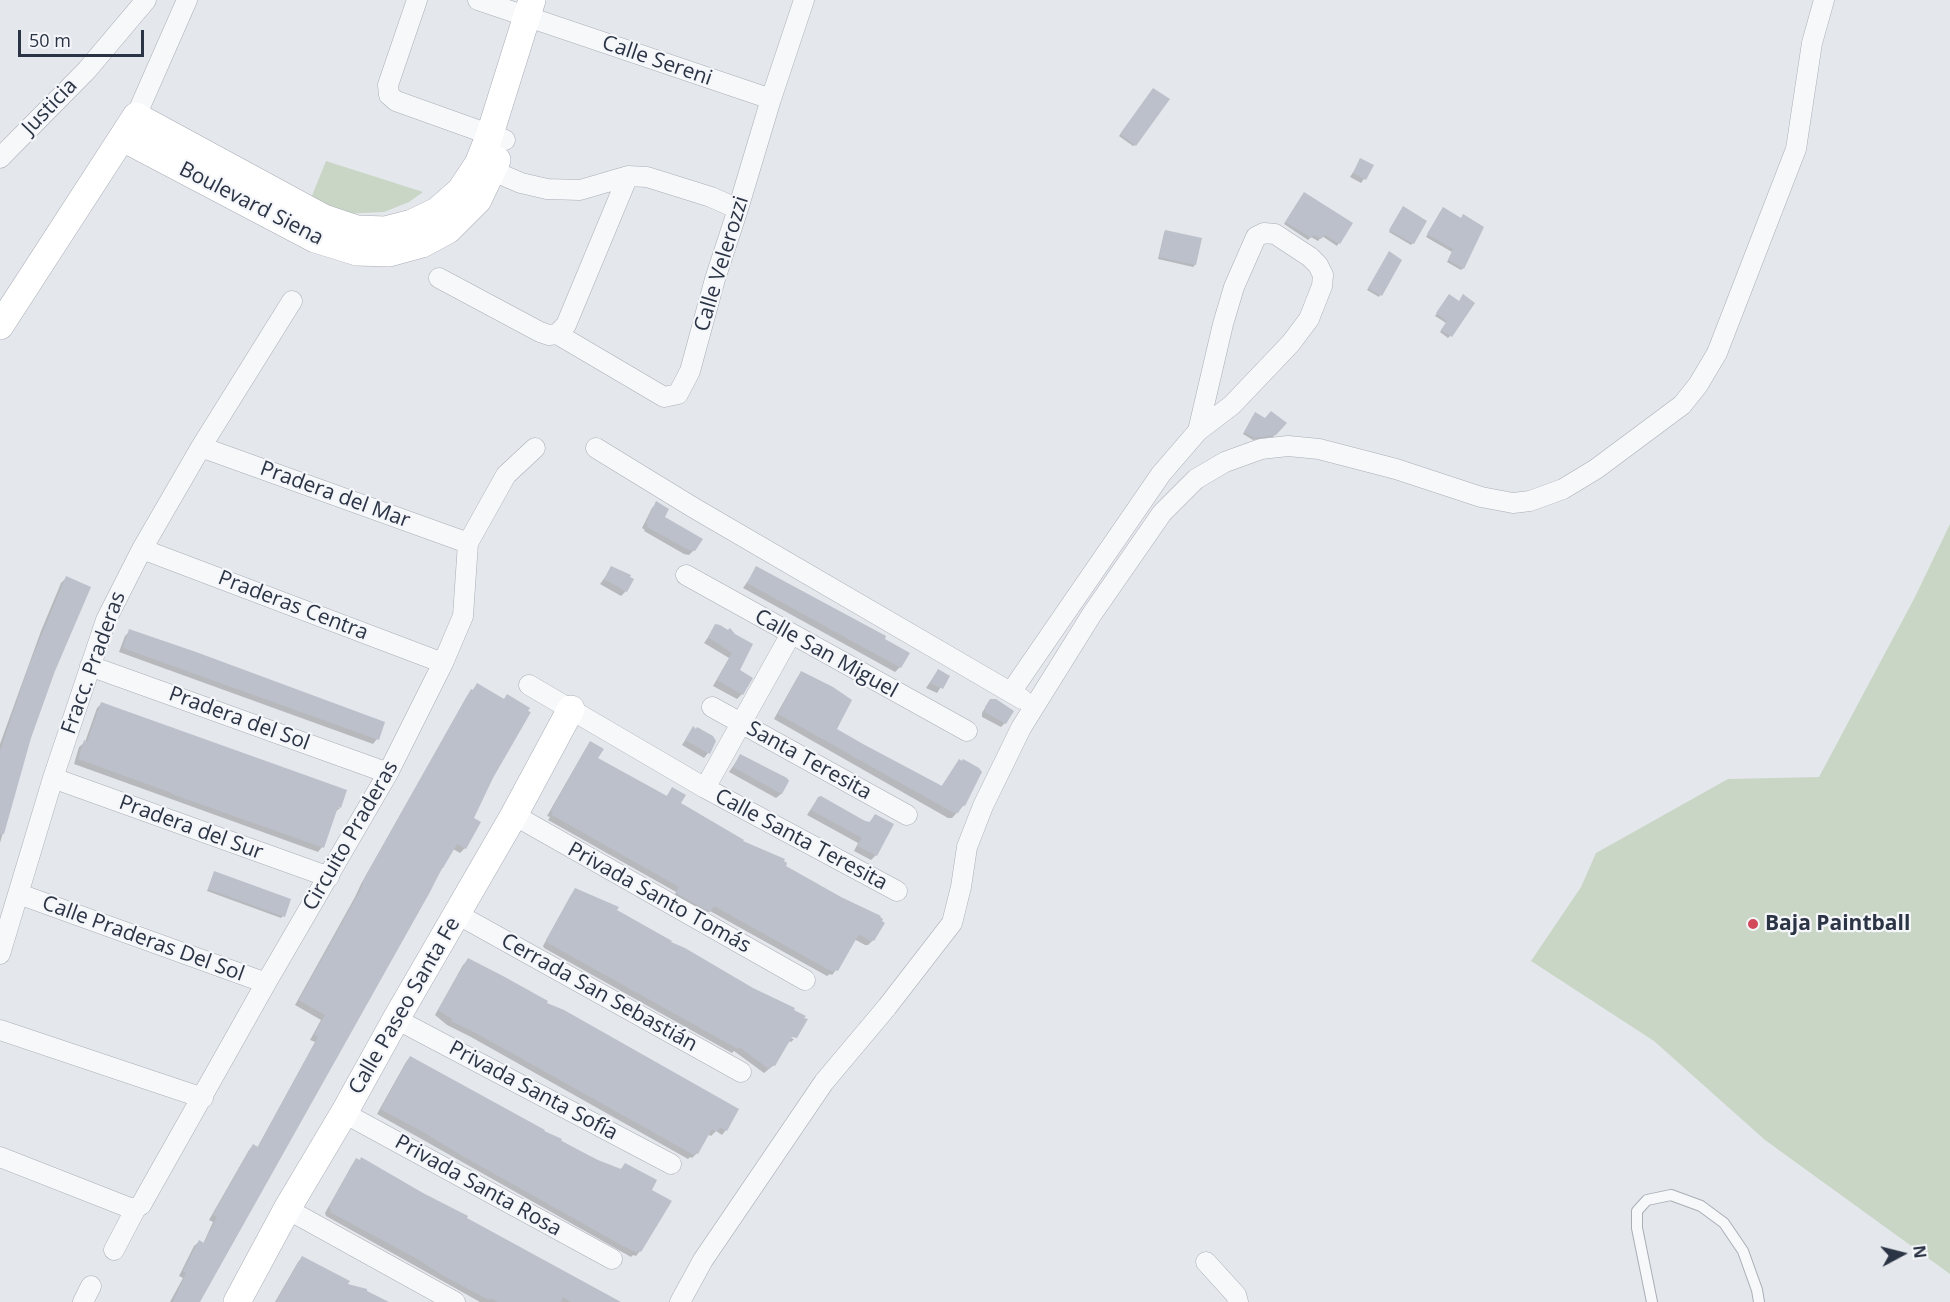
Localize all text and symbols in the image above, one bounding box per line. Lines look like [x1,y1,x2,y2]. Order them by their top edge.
scale bar [21,18,147,56]
text: 50 m [29,28,71,52]
street label: Calle Sereni [599,30,715,92]
street label: Justicia [17,74,83,140]
street label: Boulevard Siena [175,157,327,251]
street label: Calle Velerozzi [689,193,755,335]
street label: Pradera del Mar [257,456,413,534]
street label: Praderas Centra [214,566,372,646]
street label: Fracc. Praderas [57,588,131,738]
street label: Calle San Miguel [750,604,902,704]
street label: Pradera del Sol [165,682,313,756]
street label: Santa Teresita [742,716,876,806]
street label: Circuito Praderas [298,757,404,915]
street label: Calle Santa Teresita [710,784,892,896]
street label: Pradera del Sur [115,790,267,866]
street label: Privada Santo Tomás [563,837,755,959]
street label: Calle Praderas Del Sol [39,891,247,987]
place label: Baja Paintball [1765,911,1910,937]
street label: Calle Paseo Santa Fe [344,913,466,1099]
marker: Baja Paintball [1746,917,1760,931]
street label: Cerrada San Sebastián [496,929,702,1057]
street label: Privada Santa Sofía [444,1036,622,1146]
street label: Privada Santa Rosa [390,1130,566,1242]
north arrow [1872,1224,1932,1284]
text: N [1908,1244,1932,1260]

